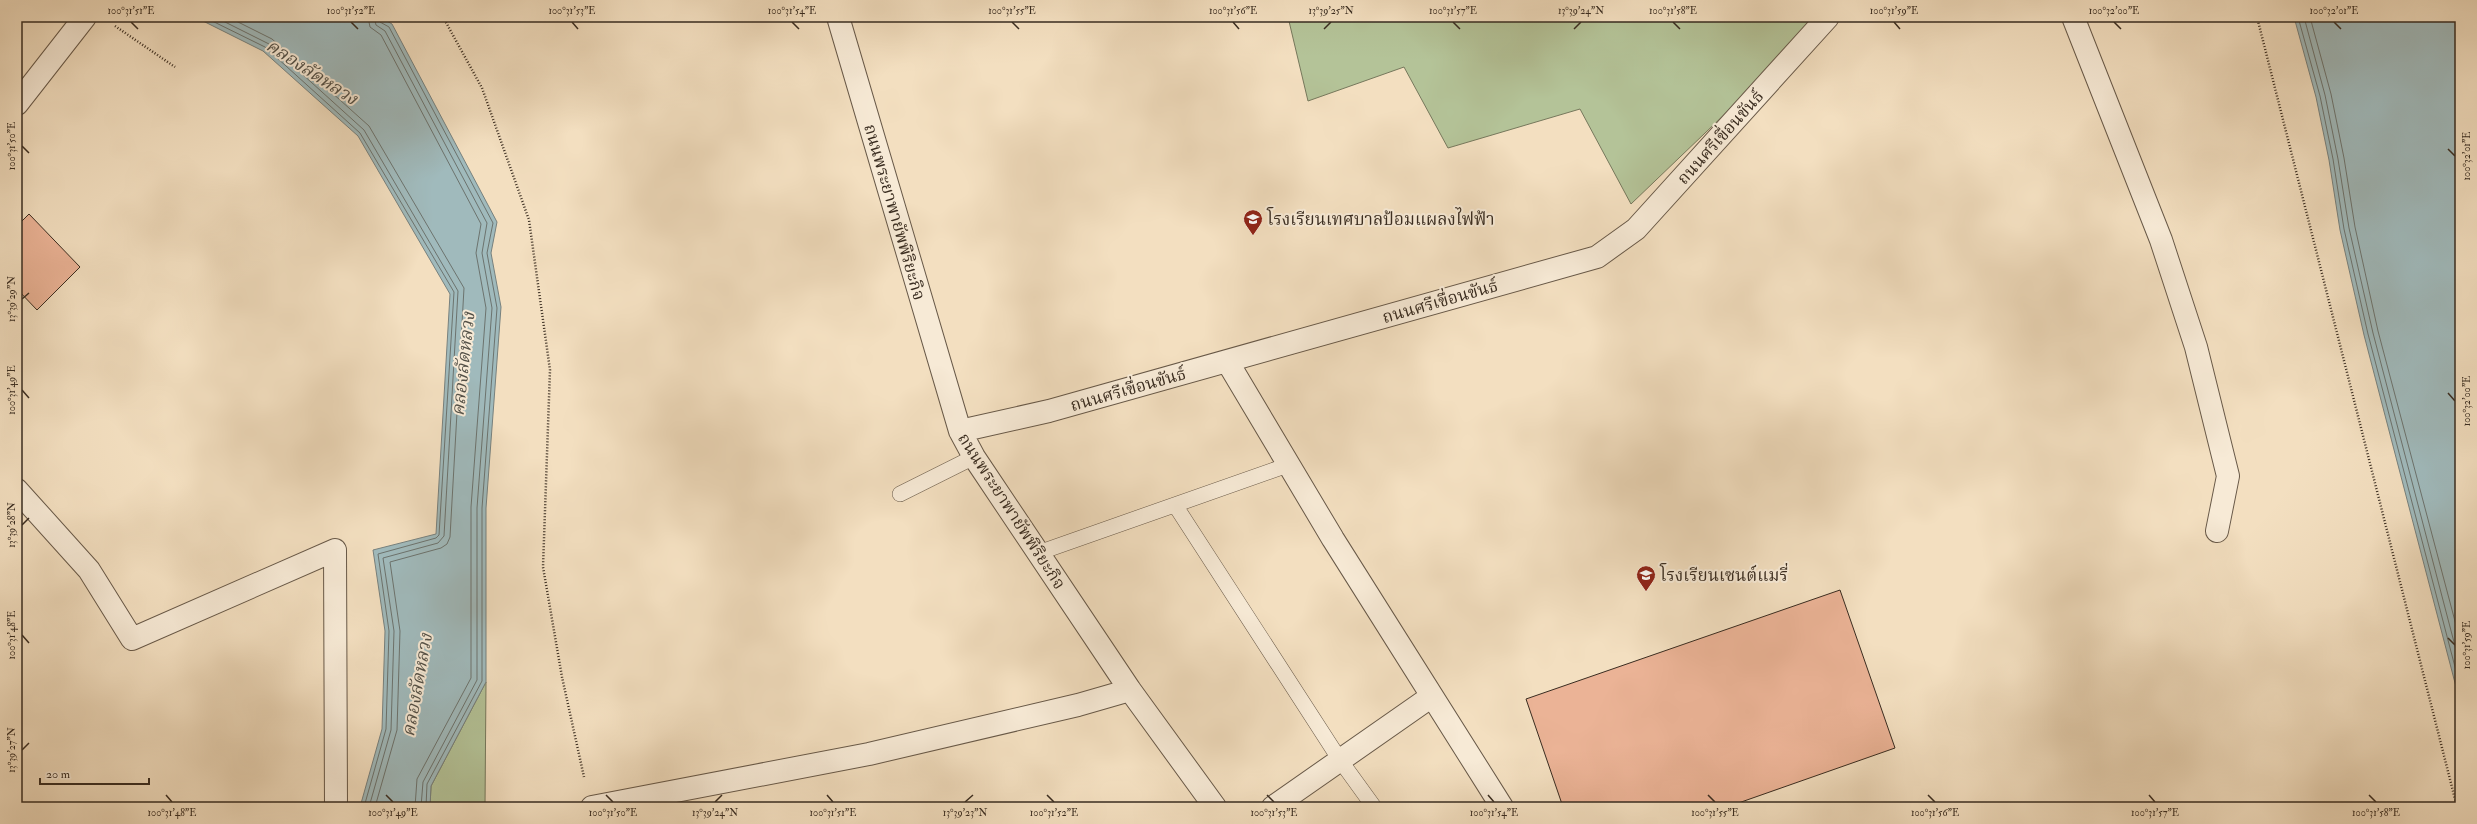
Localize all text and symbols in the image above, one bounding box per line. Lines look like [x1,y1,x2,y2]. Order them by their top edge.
text: 100°31'51"E [108,5,154,17]
text: 100°31'52"E [327,5,375,17]
text: 100°31'53"E [548,5,596,17]
text: 100°31'54"E [768,5,816,17]
text: 100°31'55"E [988,5,1036,17]
text: 100°31'56"E [1209,5,1257,17]
text: 13°39'25"N [1308,5,1354,17]
text: 100°31'57"E [1429,5,1477,17]
text: 13°39'24"N [1558,5,1604,17]
text: 100°31'58"E [1649,5,1697,17]
text: 100°31'59"E [1870,5,1918,17]
text: 100°32'00"E [2089,5,2139,17]
text: 100°32'01"E [2310,5,2358,17]
water label: คลองลัดหลวง [262,34,363,111]
street label: ถนนศรีเขื่อนขันธ์ [1671,84,1768,189]
text: 100°31'50"E [6,122,18,170]
street label: ถนนพระยาพายัพพิริยะกิจ [859,122,930,303]
text: 100°32'01"E [2461,132,2473,180]
place label: โรงเรียนเทศบาลป้อมแผลงไฟฟ้า [1266,206,1495,230]
school or university icon: โรงเรียนเทศบาลป้อมแผลงไฟฟ้า [1242,208,1264,236]
street label: ถนนศรีเขื่อนขันธ์ [1379,273,1501,328]
text: 13°39'29"N [6,276,18,322]
water label: คลองลัดหลวง [447,310,480,417]
street label: ถนนศรีเขื่อนขันธ์ [1067,361,1189,416]
text: 100°31'49"E [6,365,18,415]
text: 100°32'00"E [2461,376,2473,426]
street label: ถนนพระยาพายัพพิริยะกิจ [953,429,1070,593]
text: 13°39'28"N [6,502,18,548]
place label: โรงเรียนเซนต์แมรี่ [1659,562,1788,586]
school or university icon: โรงเรียนเซนต์แมรี่ [1635,564,1657,592]
text: 100°31'48"E [6,611,18,659]
text: 100°31'59"E [2461,621,2473,669]
water label: คลองลัดหลวง [397,631,438,738]
text: 13°39'27"N [6,727,18,773]
scale bar [40,760,149,786]
text: 20 m [46,767,71,782]
text: 100°31'48"E [148,807,196,819]
text: 100°31'49"E [368,807,418,819]
text: 100°31'50"E [589,807,637,819]
text: 13°39'24"N [692,807,738,819]
text: 100°31'51"E [810,807,856,819]
text: 13°39'23"N [943,807,987,819]
text: 100°31'52"E [1030,807,1078,819]
text: 100°31'53"E [1250,807,1298,819]
text: 100°31'54"E [1470,807,1518,819]
text: 100°31'55"E [1691,807,1739,819]
text: 100°31'56"E [1911,807,1959,819]
text: 100°31'57"E [2131,807,2179,819]
text: 100°31'58"E [2352,807,2400,819]

